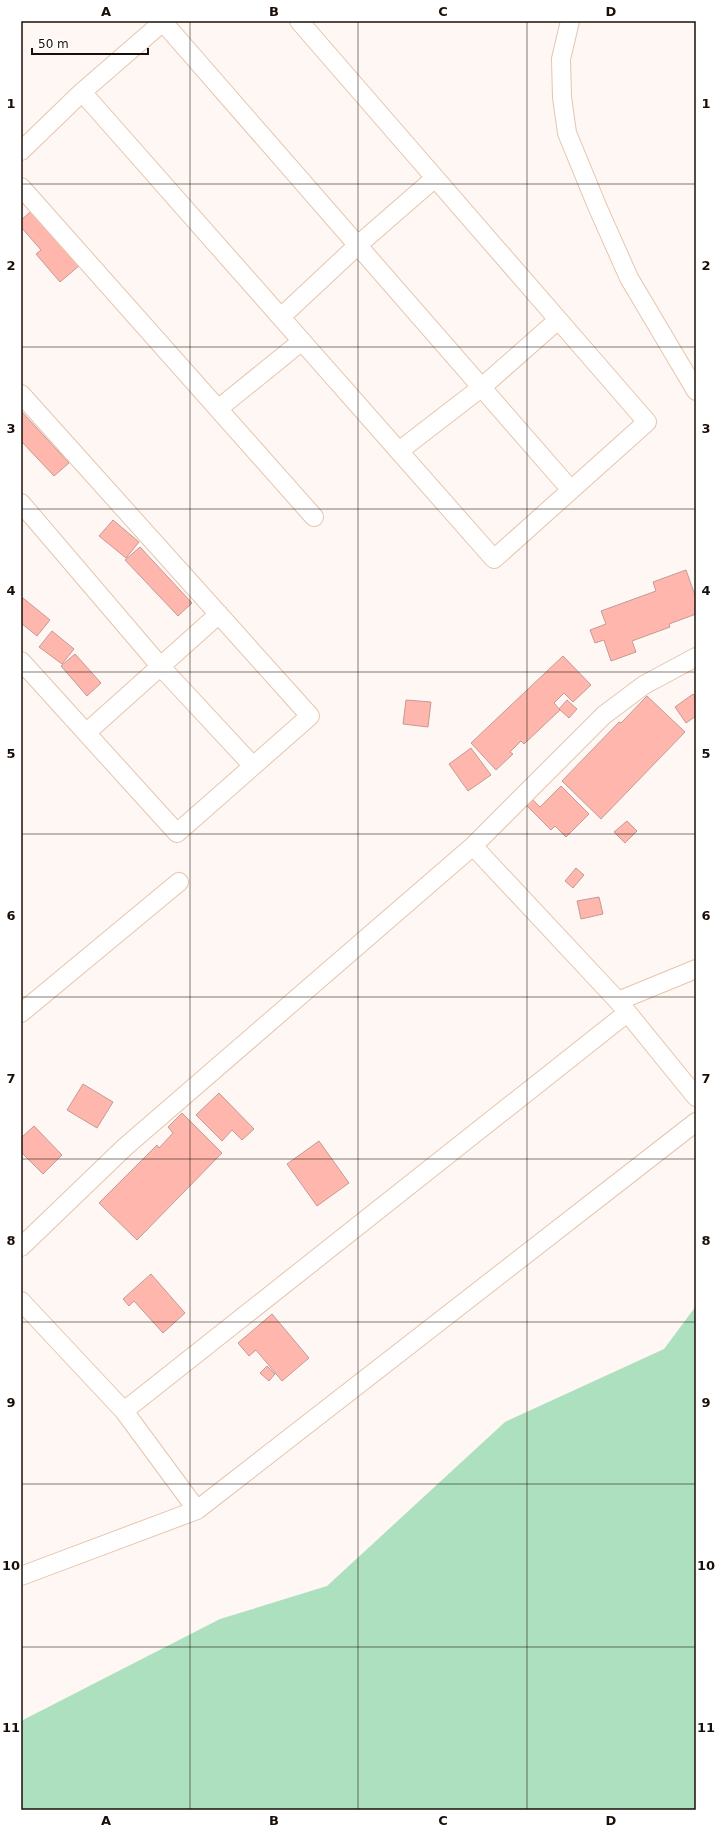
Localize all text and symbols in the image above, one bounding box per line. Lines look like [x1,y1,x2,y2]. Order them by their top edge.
text: A [101,4,111,19]
text: B [269,4,279,19]
text: C [438,4,448,19]
text: D [606,4,617,19]
scale bar [32,30,148,56]
text: 50 m [38,37,69,51]
text: 1 [6,96,16,111]
text: 1 [701,96,711,111]
text: 2 [6,258,16,273]
text: 2 [701,258,711,273]
text: 3 [6,421,16,436]
text: 3 [701,421,711,436]
text: 4 [6,583,16,598]
text: 4 [701,583,711,598]
text: 5 [6,746,16,761]
text: 5 [701,746,711,761]
text: 6 [6,908,16,923]
text: 6 [701,908,711,923]
text: 7 [6,1071,16,1086]
text: 7 [701,1071,711,1086]
text: 8 [6,1233,16,1248]
text: 8 [701,1233,711,1248]
text: 9 [6,1395,16,1410]
text: 9 [701,1395,711,1410]
text: 10 [2,1558,20,1573]
text: 10 [697,1558,715,1573]
text: 11 [2,1720,20,1735]
text: 11 [697,1720,715,1735]
text: A [101,1813,111,1828]
text: B [269,1813,279,1828]
text: C [438,1813,448,1828]
text: D [606,1813,617,1828]

